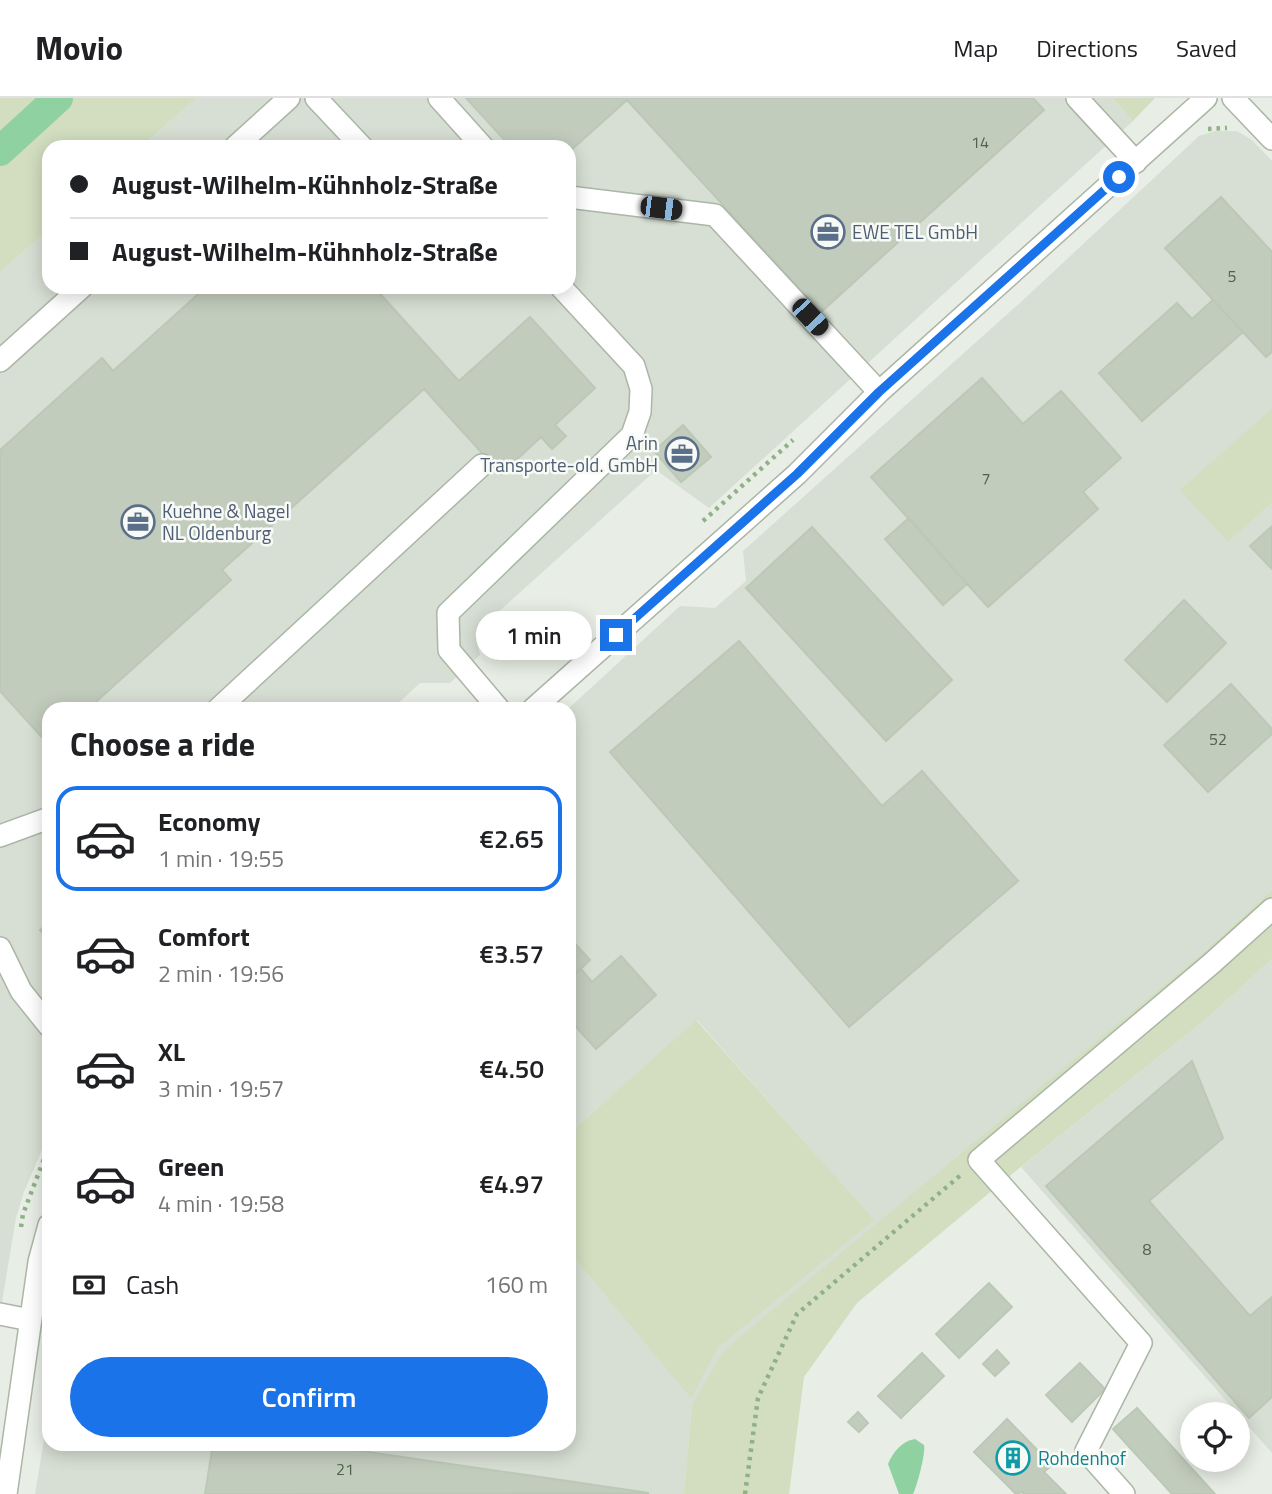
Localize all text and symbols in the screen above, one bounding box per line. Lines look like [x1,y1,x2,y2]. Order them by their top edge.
text: Movio [35,23,123,73]
text: Map [953,30,998,66]
text: Directions [1036,30,1138,66]
text: Saved [1176,30,1237,66]
house number: 14 [971,130,989,154]
route start [1103,161,1135,193]
text: August-Wilhelm-Kühnholz-Straße [112,165,498,204]
car [639,195,684,221]
office icon: EWE TEL GmbH [809,213,847,251]
place label: EWE TEL GmbH [852,217,978,246]
text: August-Wilhelm-Kühnholz-Straße [112,232,498,271]
house number: 5 [1228,264,1237,288]
car [788,294,833,340]
place label: Arin Transporte-old. GmbH [480,428,658,479]
office icon: Arin Transporte-old. GmbH [663,435,701,473]
house number: 7 [982,466,990,490]
place label: Kuehne & Nagel NL Oldenburg [162,496,290,547]
office icon: Kuehne & Nagel NL Oldenburg [119,503,157,541]
callout: 1 min [476,610,592,660]
text: 1 min [506,618,562,653]
route end [600,619,632,651]
text: Choose a ride [70,720,255,768]
house number: 52 [1209,727,1227,751]
text: Economy [158,802,260,841]
icon: car [74,807,137,870]
text: €2.65 [480,819,544,858]
text: 1 min · 19:55 [158,841,284,876]
text: Comfort [158,917,250,956]
icon: car [74,922,137,985]
text: €3.57 [480,934,544,973]
text: 2 min · 19:56 [158,956,284,991]
text: XL [158,1032,185,1071]
icon: car [74,1037,137,1100]
text: €4.50 [480,1049,544,1088]
text: 3 min · 19:57 [158,1071,284,1106]
text: Green [158,1147,224,1186]
icon: car [74,1152,137,1215]
text: €4.97 [480,1164,544,1203]
text: 4 min · 19:58 [158,1186,284,1221]
house number: 8 [1143,1237,1152,1261]
text: Cash [126,1265,179,1304]
icon: cash [70,1266,108,1304]
text: 160 m [485,1267,548,1302]
button: Confirm [70,1357,548,1437]
map controls [1180,1402,1250,1472]
button: locate [1180,1402,1250,1472]
building icon: Rohdenhof [994,1439,1032,1477]
place label: Rohdenhof [1038,1443,1127,1472]
house number: 21 [336,1457,354,1481]

